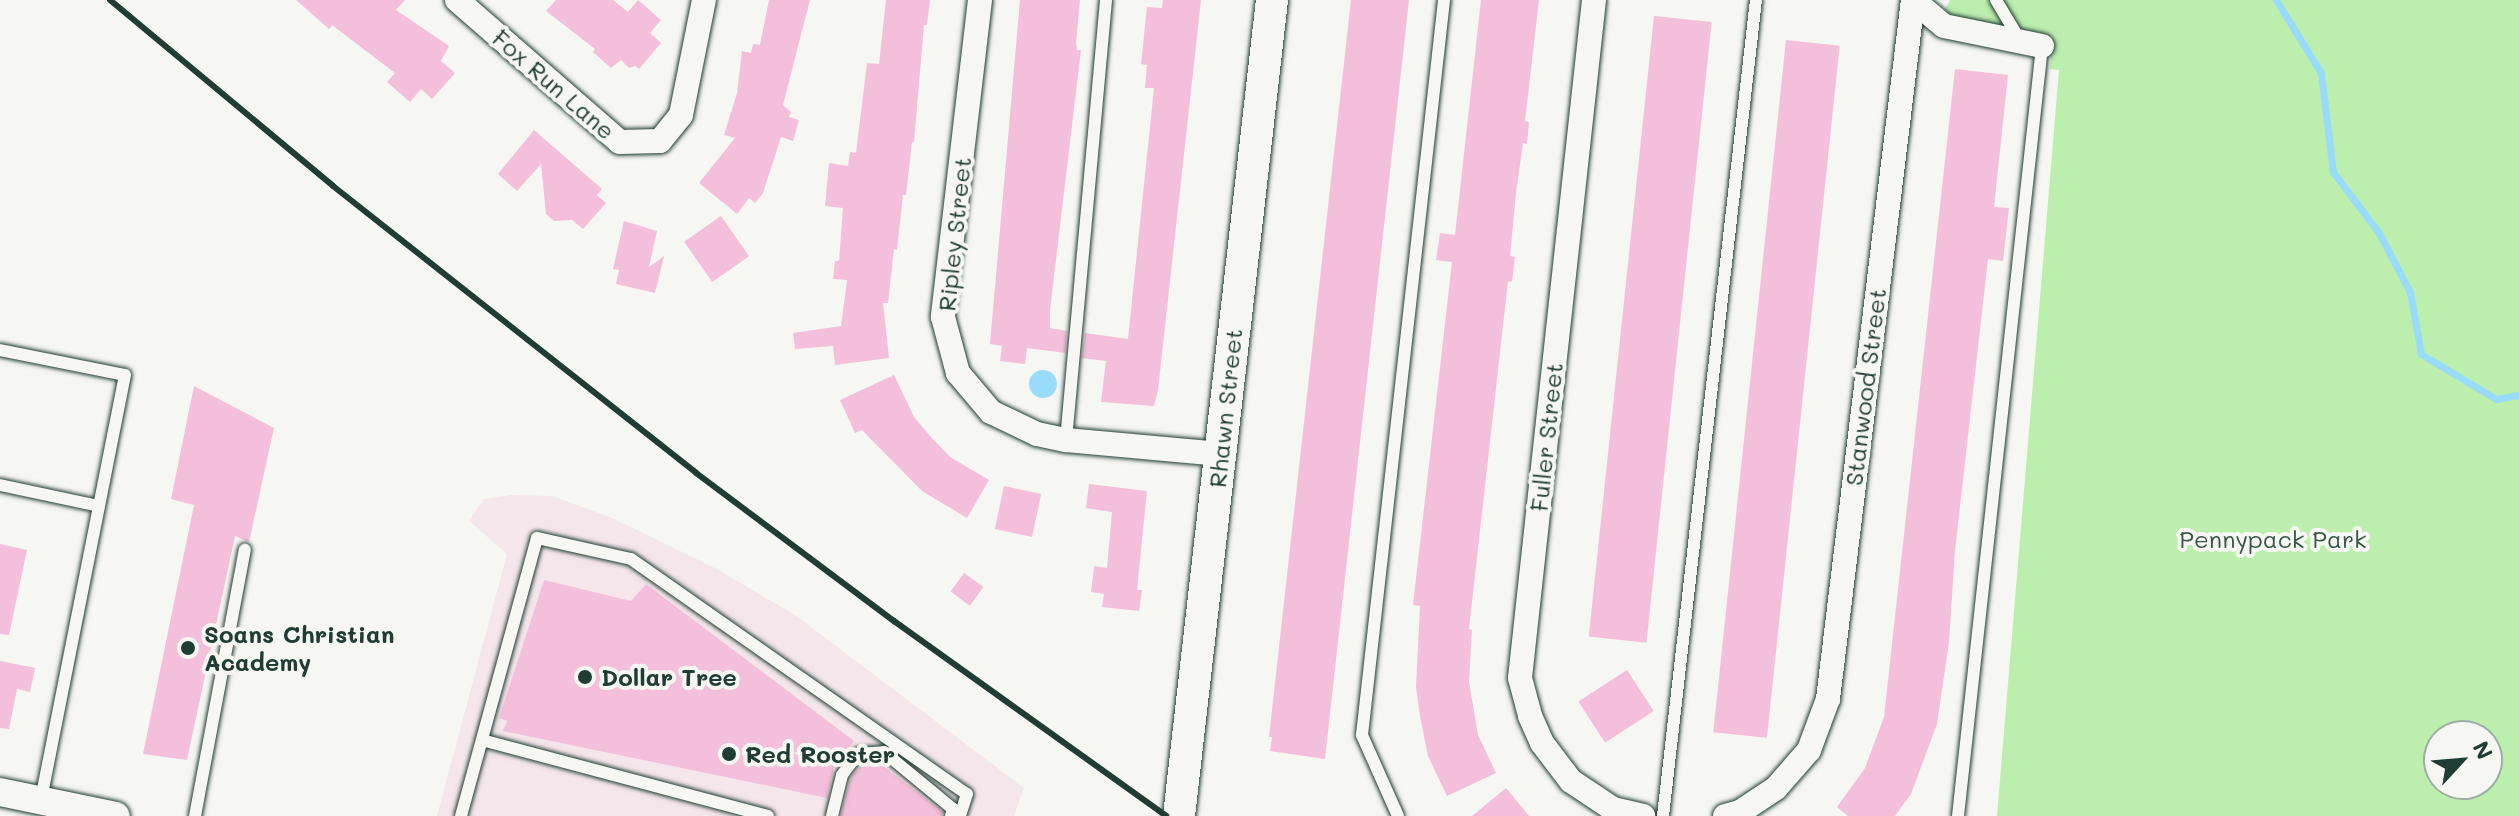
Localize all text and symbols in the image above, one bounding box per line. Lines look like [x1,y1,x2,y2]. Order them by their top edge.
street label: Fox Run Lane [487,23,621,145]
street label: Ripley Street [932,155,976,313]
street label: Stanwood Street [1839,287,1891,487]
street label: Rhawn Street [1202,327,1248,489]
street label: Fuller Street [1524,361,1568,513]
park label: Pennypack Park [2179,525,2367,553]
place label: Soans Christian Academy [204,620,395,676]
marker: Soans Christian Academy [179,639,197,657]
place label: Dollar Tree [601,663,737,691]
marker: Dollar Tree [576,668,594,686]
north arrow [2423,720,2503,800]
text: N [2467,736,2500,764]
place label: Red Rooster [745,740,895,768]
marker: Red Rooster [720,745,738,763]

